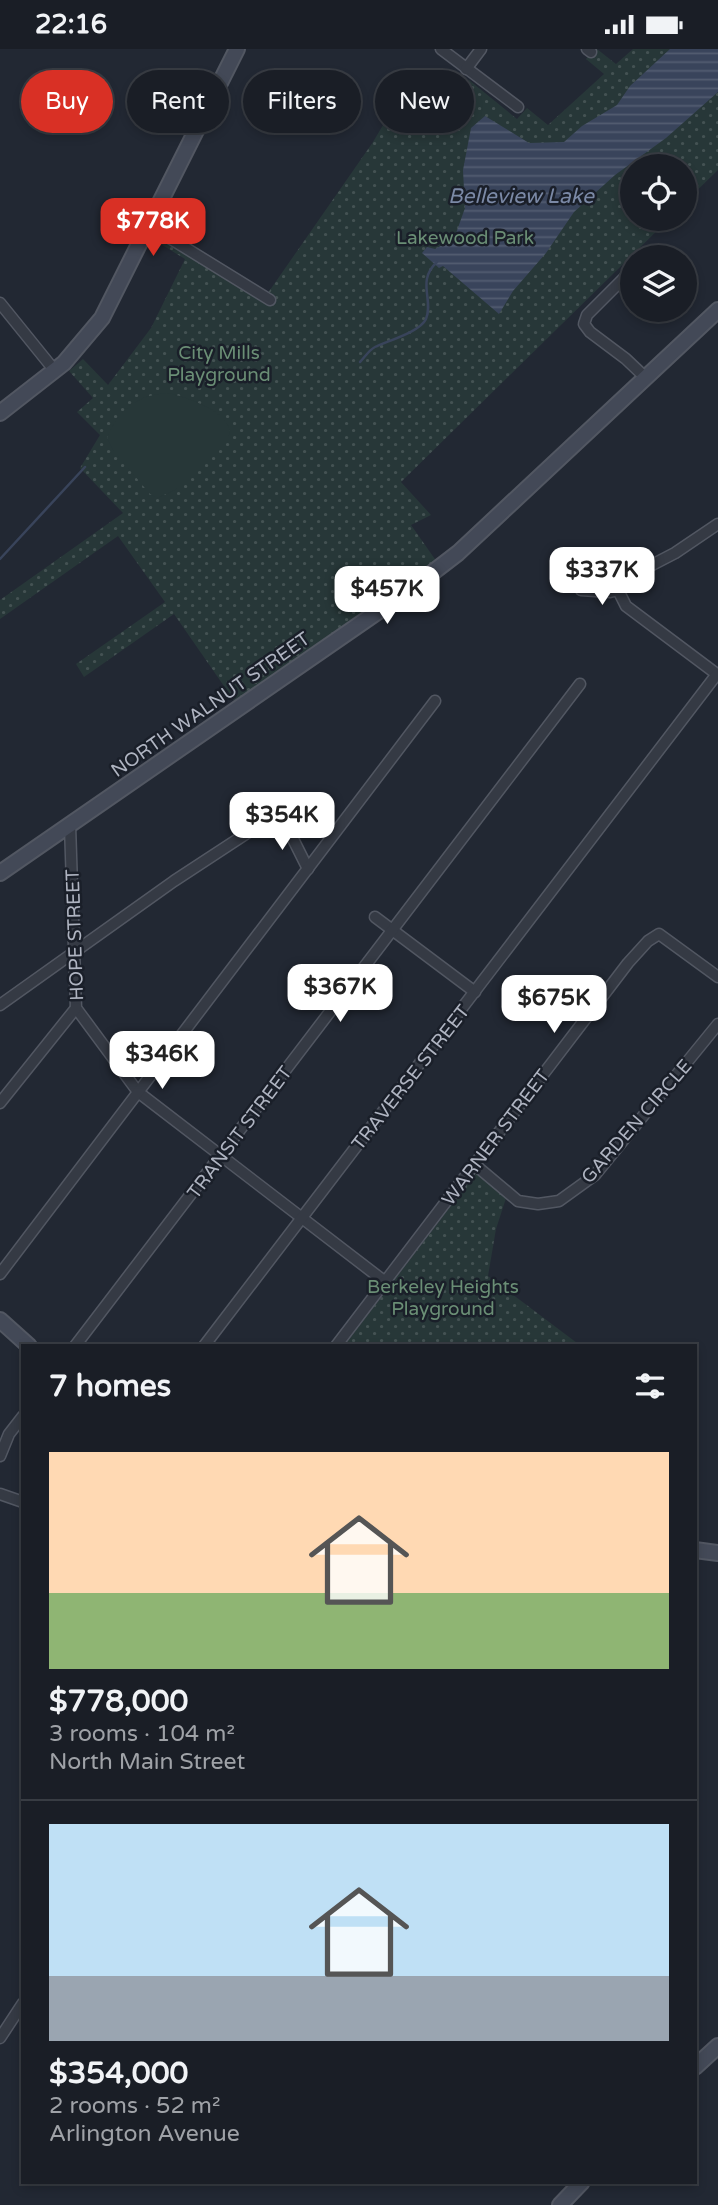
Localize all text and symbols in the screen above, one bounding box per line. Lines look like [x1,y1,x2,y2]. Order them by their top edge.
text: 22:16 [35,9,107,40]
chip: Buy [21,70,113,133]
chip: Rent [127,70,229,133]
chip: Filters [243,70,361,133]
chip: New [375,70,474,133]
map controls [620,154,697,322]
button: locate [620,154,697,231]
water label: Belleview Lake [448,184,595,209]
pin: $778K [104,199,202,258]
text: $778K [117,207,189,235]
park label: Lakewood Park [396,227,534,249]
button: layers [620,245,697,322]
park label: City Mills Playground [167,342,271,386]
pin: $337K [553,547,651,607]
text: $337K [566,556,638,584]
pin: $457K [338,567,436,626]
text: $457K [351,575,423,603]
street label: NORTH WALNUT STREET [107,627,315,782]
pin: $354K [233,793,331,852]
text: $354K [246,801,318,829]
street label: HOPE STREET [62,868,88,1001]
pin: $367K [291,965,389,1024]
text: $367K [304,973,376,1001]
pin: $675K [505,975,603,1035]
text: $675K [518,984,590,1012]
street label: TRAVERSE STREET [347,1000,474,1155]
pin: $346K [113,1031,211,1091]
text: $346K [126,1040,198,1068]
street label: GARDEN CIRCLE [577,1055,697,1188]
street label: TRANSIT STREET [183,1062,297,1203]
street label: WARNER STREET [437,1065,554,1210]
park label: Berkeley Heights Playground [367,1276,519,1320]
icon: filters [631,1367,669,1405]
text: 7 homes [49,1368,171,1405]
icon: home [296,1497,422,1623]
text: $778,000 [49,1683,188,1720]
text: 3 rooms · 104 m² [49,1720,235,1748]
text: North Main Street [49,1748,245,1776]
icon: home [296,1869,422,1995]
text: $354,000 [49,2055,188,2092]
text: 2 rooms · 52 m² [49,2092,220,2120]
text: Arlington Avenue [49,2120,240,2148]

